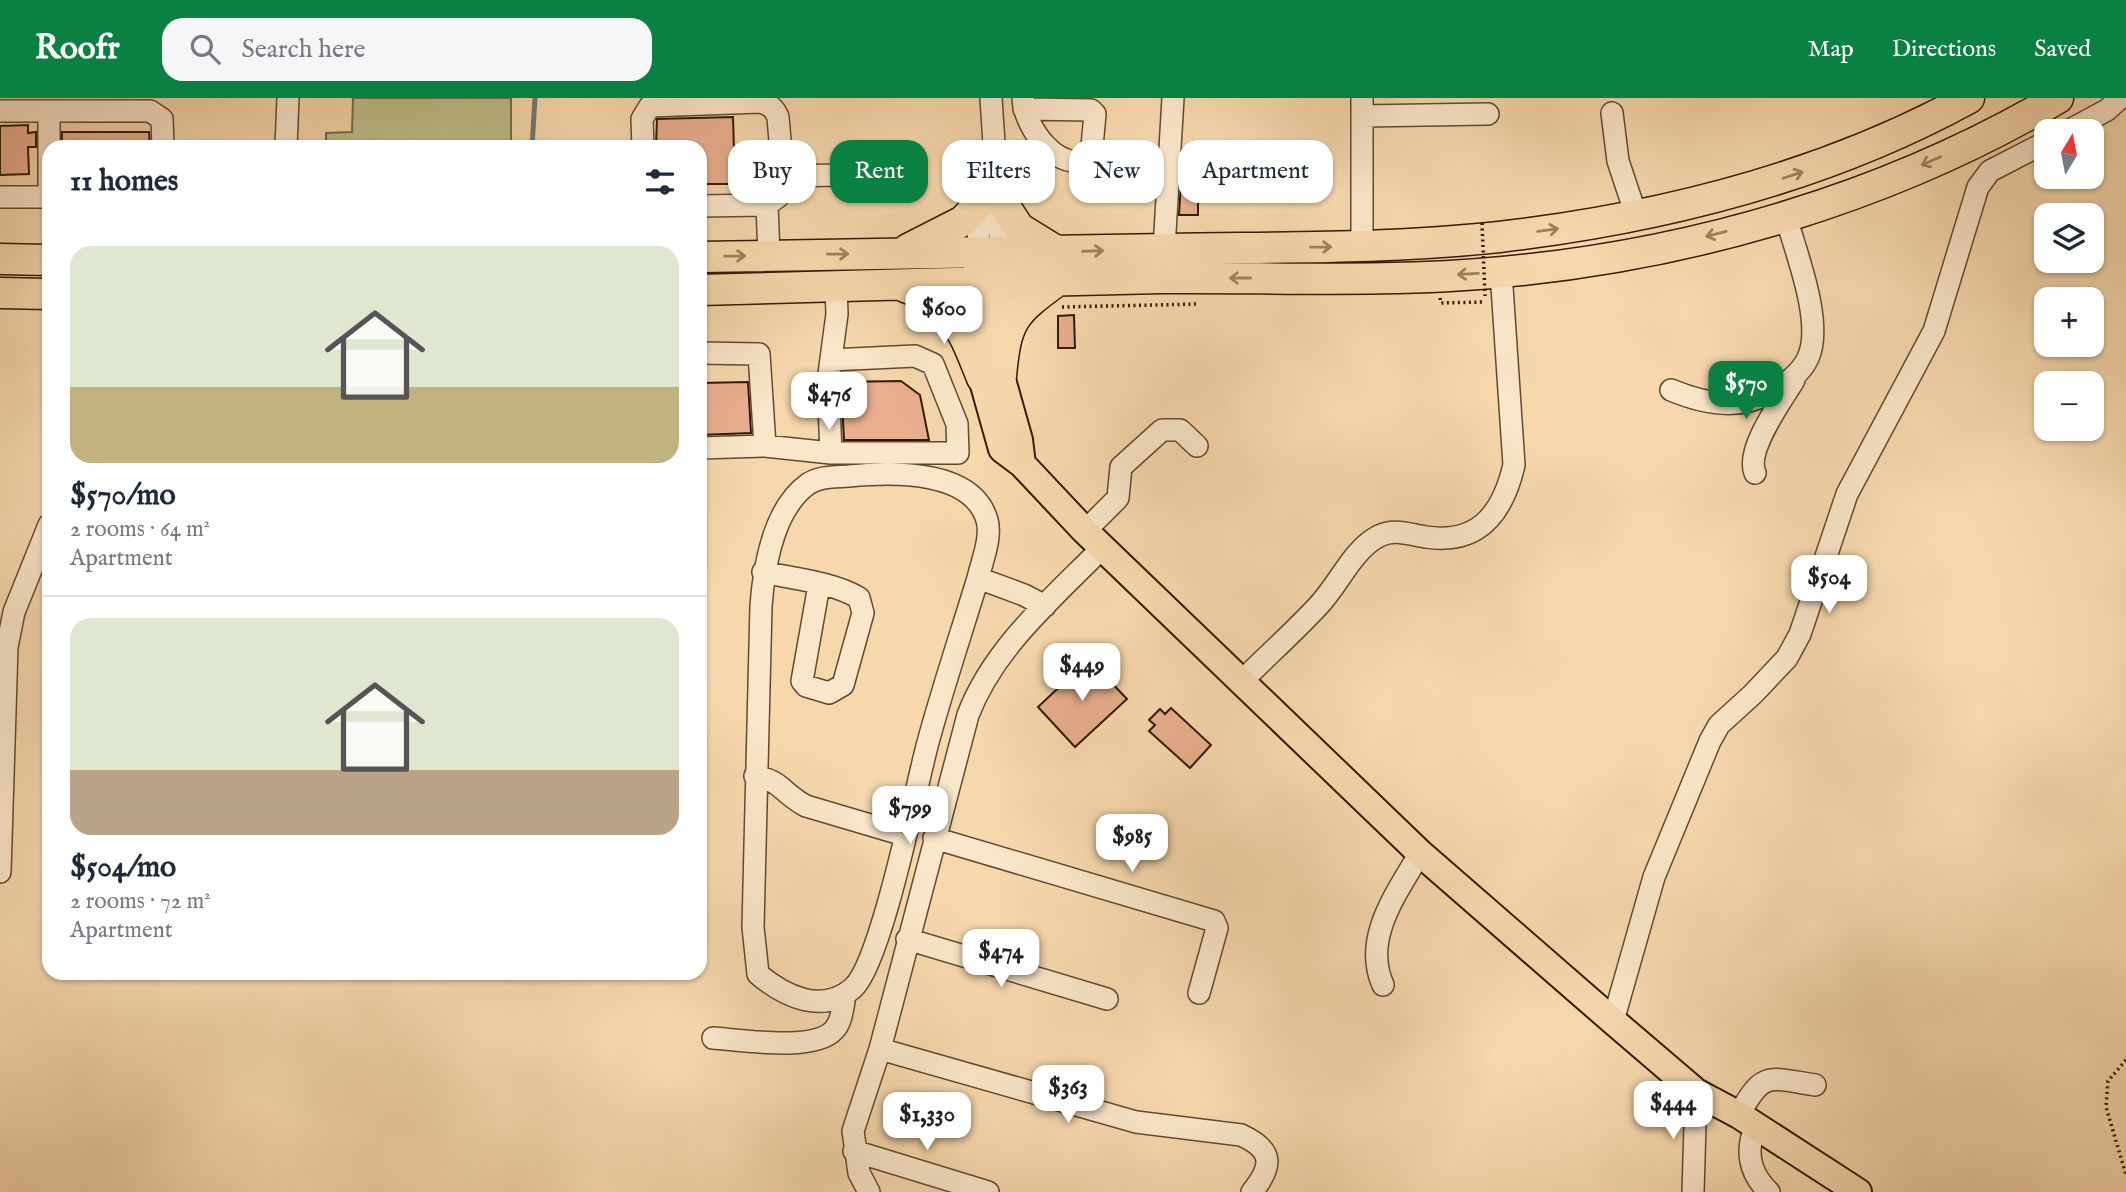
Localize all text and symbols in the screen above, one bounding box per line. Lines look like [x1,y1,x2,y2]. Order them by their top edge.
search box [162,18,652,81]
text: Roofr [35,28,120,70]
icon: search [186,30,224,68]
text: Search here [242,33,365,66]
text: Map [1808,34,1854,65]
text: Directions [1892,34,1996,65]
text: Saved [2034,34,2091,65]
north arrow [2034,119,2104,189]
map controls [2034,119,2104,441]
chip: Buy [728,140,816,203]
chip: Rent [830,140,928,203]
chip: Filters [942,140,1055,203]
chip: New [1069,140,1164,203]
chip: Apartment [1178,140,1333,203]
one-way arrow [1921,155,1942,168]
text: 11 homes [70,163,178,201]
icon: filters [641,163,679,201]
one-way arrow [1782,168,1804,181]
button: layers [2034,203,2104,273]
one-way arrow [1536,223,1558,236]
one-way arrow [1705,228,1728,241]
one-way arrow [1309,240,1332,254]
one-way arrow [1082,245,1105,258]
one-way arrow [826,248,849,261]
one-way arrow [723,250,746,263]
one-way arrow [1457,268,1480,281]
one-way arrow [1229,271,1252,285]
pin: $600 [903,286,985,346]
button: + [2034,287,2104,357]
icon: home [312,292,438,418]
text: $600 [921,294,967,323]
pin: $570 [1705,362,1787,421]
text: $570 [1724,369,1768,398]
button: − [2034,371,2104,441]
pin: $476 [788,372,870,432]
text: $476 [807,380,851,409]
text: $570/mo [70,477,176,515]
text: 2 rooms · 64 m² [70,515,210,544]
text: Apartment [70,544,173,573]
pin: $504 [1788,556,1870,615]
text: $504 [1807,563,1851,592]
pin: $449 [1041,644,1123,703]
text: $449 [1059,651,1105,680]
icon: home [312,664,438,790]
pin: $799 [869,786,951,846]
text: $799 [888,794,932,823]
pin: $985 [1091,814,1173,874]
text: $985 [1112,822,1152,851]
text: $504/mo [70,849,176,887]
text: 2 rooms · 72 m² [70,887,211,916]
text: Apartment [70,916,173,945]
pin: $474 [960,930,1042,989]
text: $474 [978,937,1024,966]
pin: $363 [1027,1066,1109,1125]
text: $363 [1048,1073,1088,1102]
pin: $444 [1632,1082,1714,1141]
text: $444 [1650,1089,1696,1118]
pin: $1,330 [870,1093,984,1152]
text: $1,330 [899,1100,955,1129]

